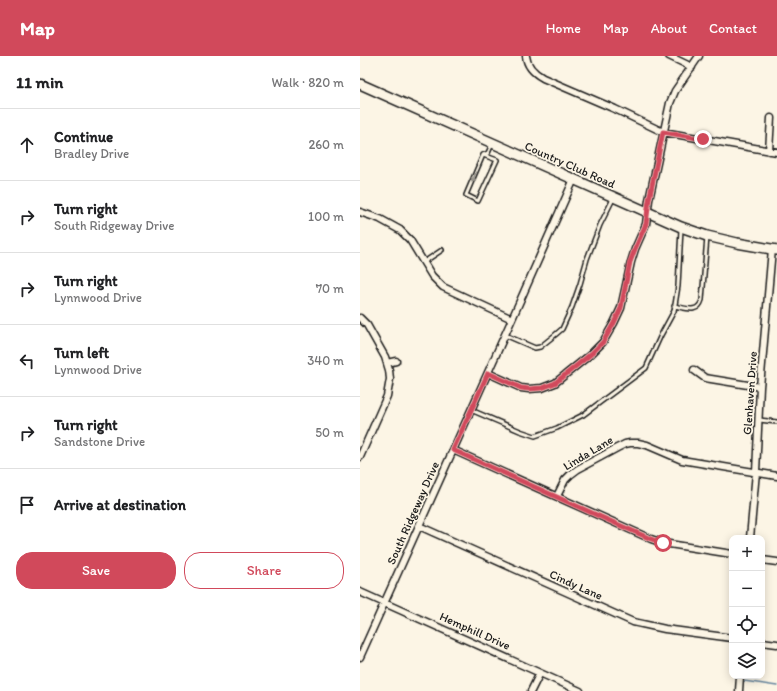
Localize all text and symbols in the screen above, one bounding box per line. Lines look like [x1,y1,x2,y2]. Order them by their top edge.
text: Map [20,17,55,40]
text: Home [546,20,581,37]
text: Map [603,20,629,37]
text: About [651,20,687,37]
text: Contact [709,20,757,37]
text: 11 min [16,72,63,92]
text: Walk · 820 m [271,75,344,90]
text: Continue [54,128,113,146]
route end [694,130,712,148]
icon: ahead [16,134,38,156]
text: 260 m [308,137,344,152]
street label: Country Club Road [522,139,618,191]
text: Bradley Drive [54,146,129,161]
one-way arrow [470,171,476,183]
text: Turn right [54,200,118,218]
icon: right [16,206,38,228]
text: 100 m [308,209,344,224]
text: South Ridgeway Drive [54,218,174,233]
text: Turn right [54,272,118,290]
icon: right [16,278,38,300]
text: 70 m [316,281,344,296]
text: Lynnwood Drive [54,290,142,305]
text: Turn left [54,344,109,362]
icon: left [16,350,38,372]
street label: Glenhaven Drive [740,351,760,435]
text: 340 m [307,353,344,368]
text: Lynnwood Drive [54,362,142,377]
text: Turn right [54,416,118,434]
icon: right [16,422,38,444]
text: 50 m [315,425,344,440]
street label: Linda Lane [560,433,616,473]
text: Sandstone Drive [54,434,145,449]
street label: South Ridgeway Drive [384,459,442,567]
icon: arrive [16,494,38,516]
text: Arrive at destination [54,496,186,514]
route start [654,534,672,552]
map controls [729,535,765,679]
button: + [729,535,765,571]
button: Save [16,552,176,589]
button: Share [184,552,344,589]
street label: Cindy Lane [547,567,605,603]
button: − [729,571,765,607]
button: locate [729,607,765,643]
street label: Hemphill Drive [437,609,513,653]
button: layers [729,643,765,679]

